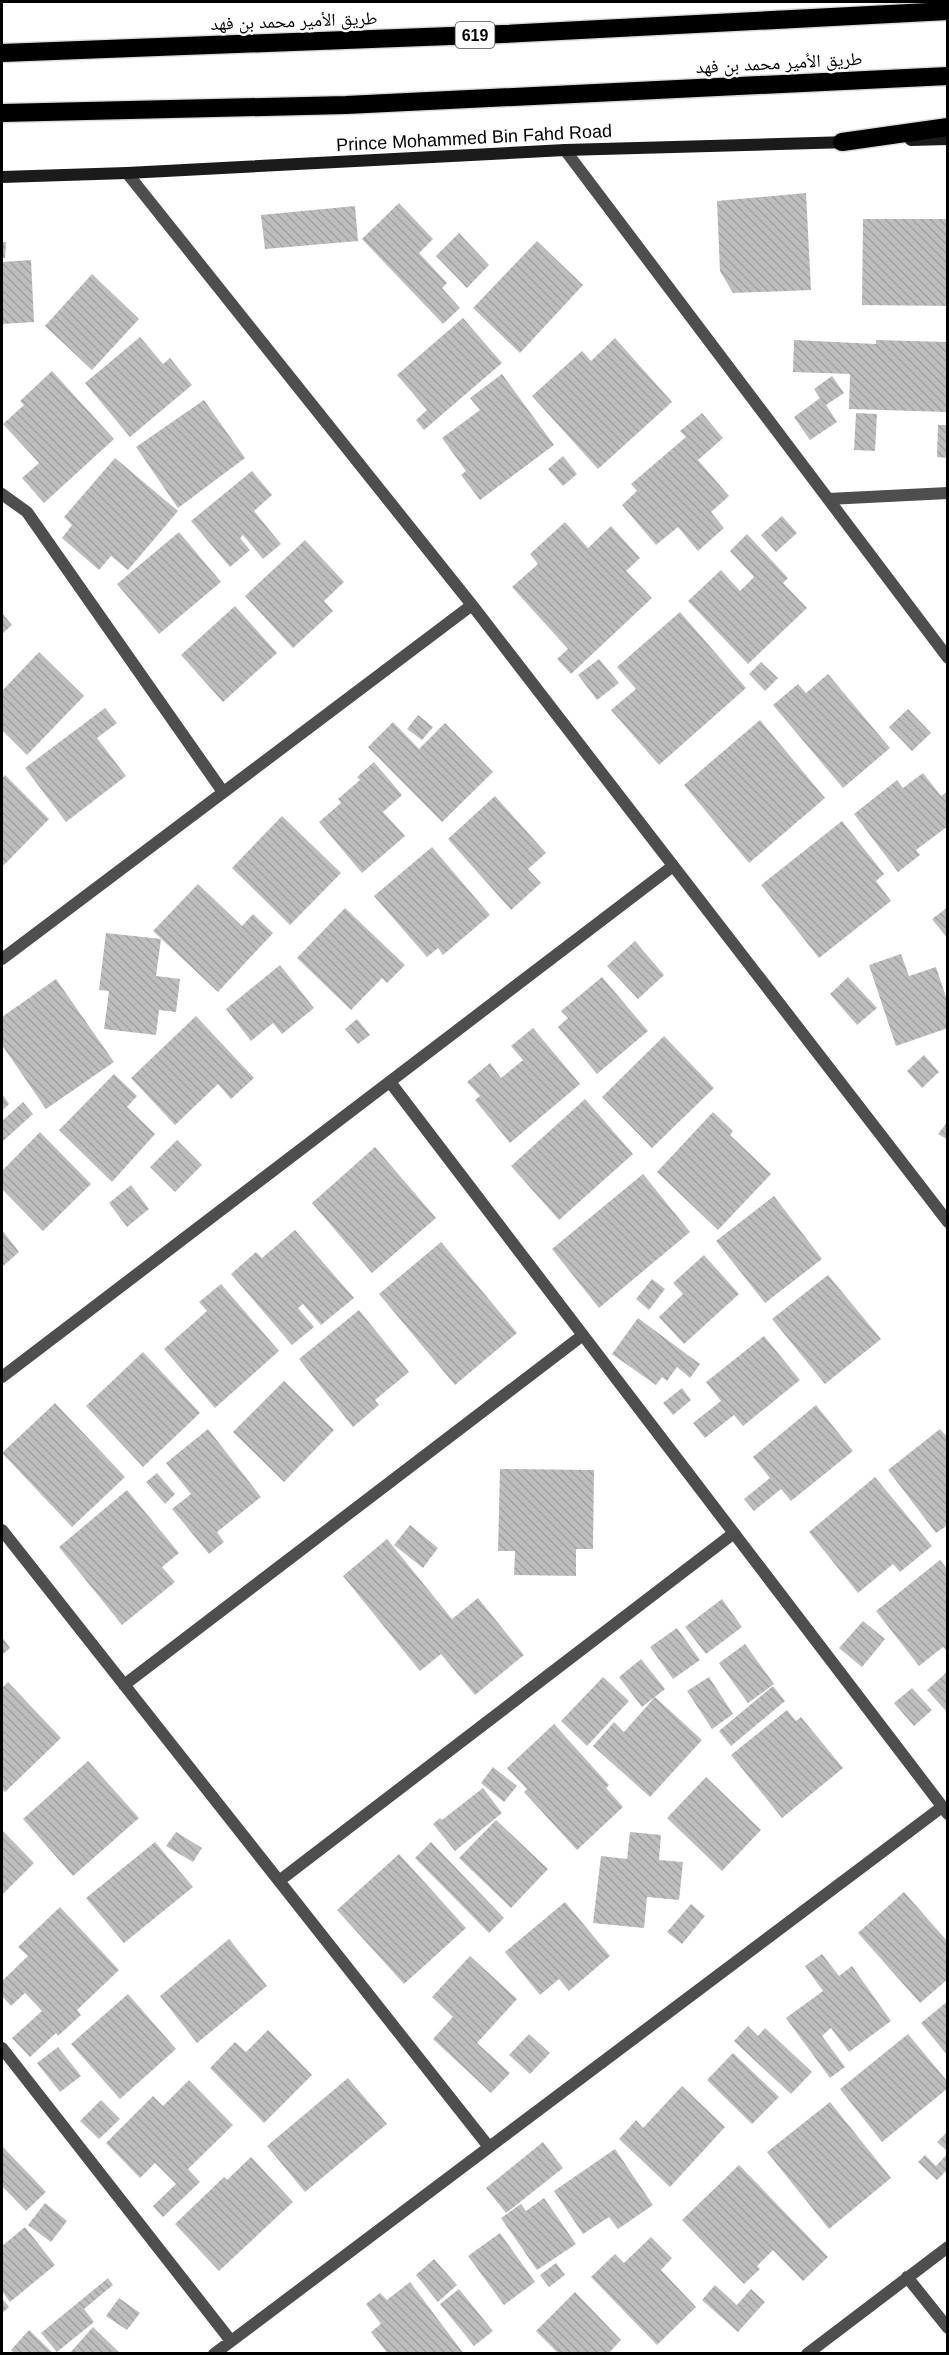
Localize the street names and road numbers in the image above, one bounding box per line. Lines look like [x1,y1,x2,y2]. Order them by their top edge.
street label: طريق الأمير محمد بن فهد [210,8,378,35]
road number: 619 [456,22,494,48]
street label: طريق الأمير محمد بن فهد [695,49,863,78]
street label: Prince Mohammed Bin Fahd Road [336,121,612,155]

